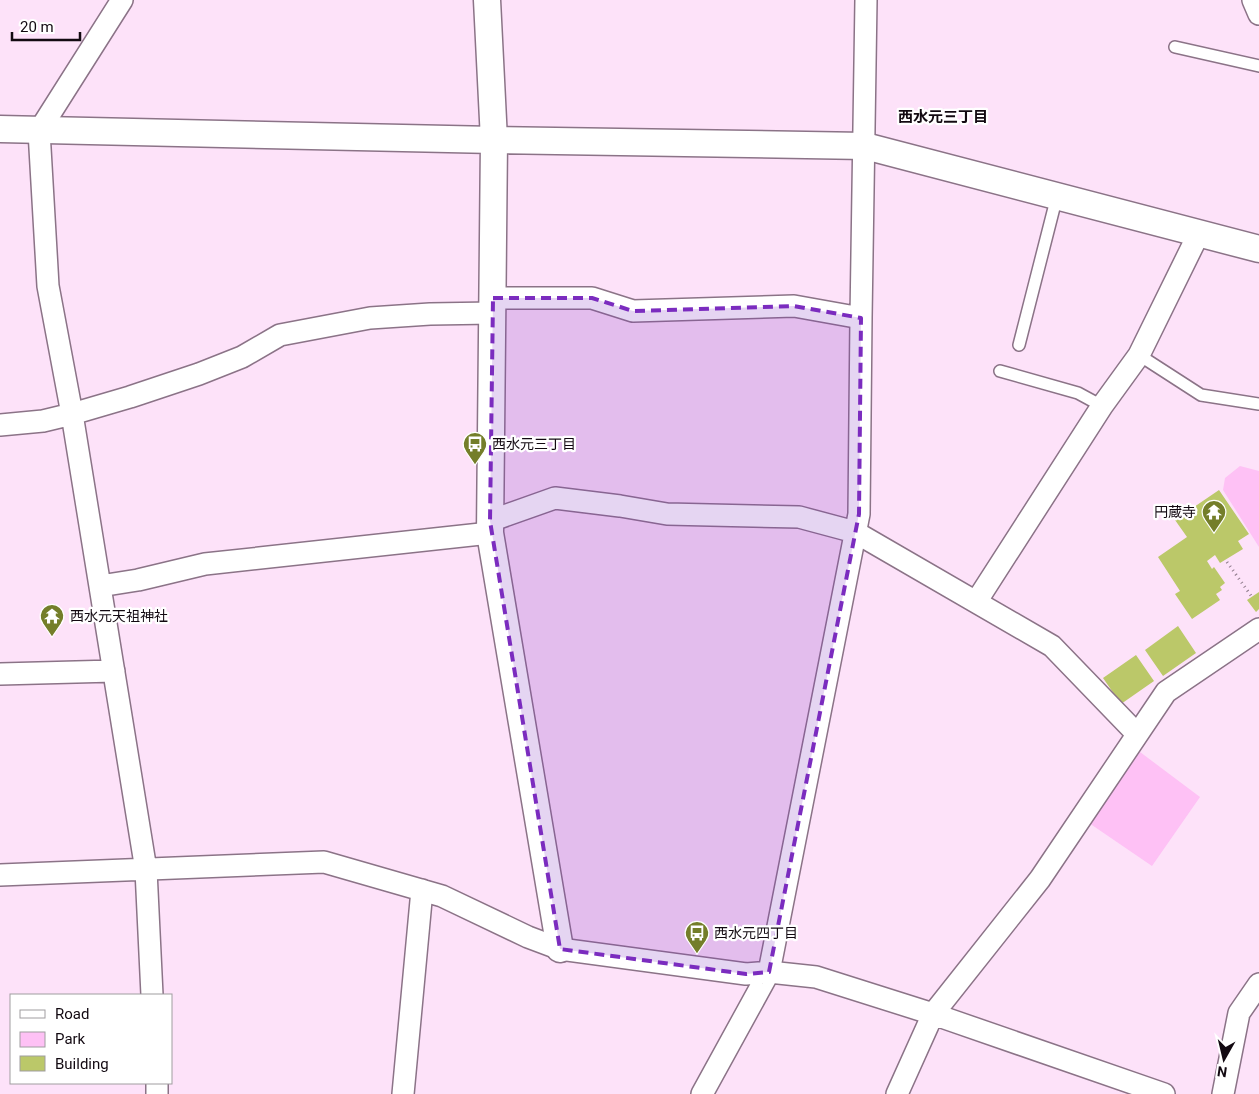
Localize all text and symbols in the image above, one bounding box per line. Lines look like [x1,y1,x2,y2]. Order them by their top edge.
scale bar [12,10,80,42]
text: 20 m [20,18,54,36]
district label: 西水元三丁目 [898,108,988,126]
bus stop icon: 西水元三丁目 [462,431,488,465]
place label: 西水元三丁目 [492,436,576,452]
temple icon: 円蔵寺 [1201,499,1227,533]
place label: 円蔵寺 [1154,504,1196,520]
temple icon: 西水元天祖神社 [39,603,65,637]
place label: 西水元天祖神社 [70,608,168,624]
bus stop icon: 西水元四丁目 [684,920,710,954]
place label: 西水元四丁目 [714,925,798,941]
legend [10,994,172,1084]
text: Road [55,1005,89,1023]
text: Park [55,1030,86,1048]
north arrow [1199,1034,1249,1084]
text: Building [55,1055,109,1073]
text: N [1216,1063,1228,1080]

